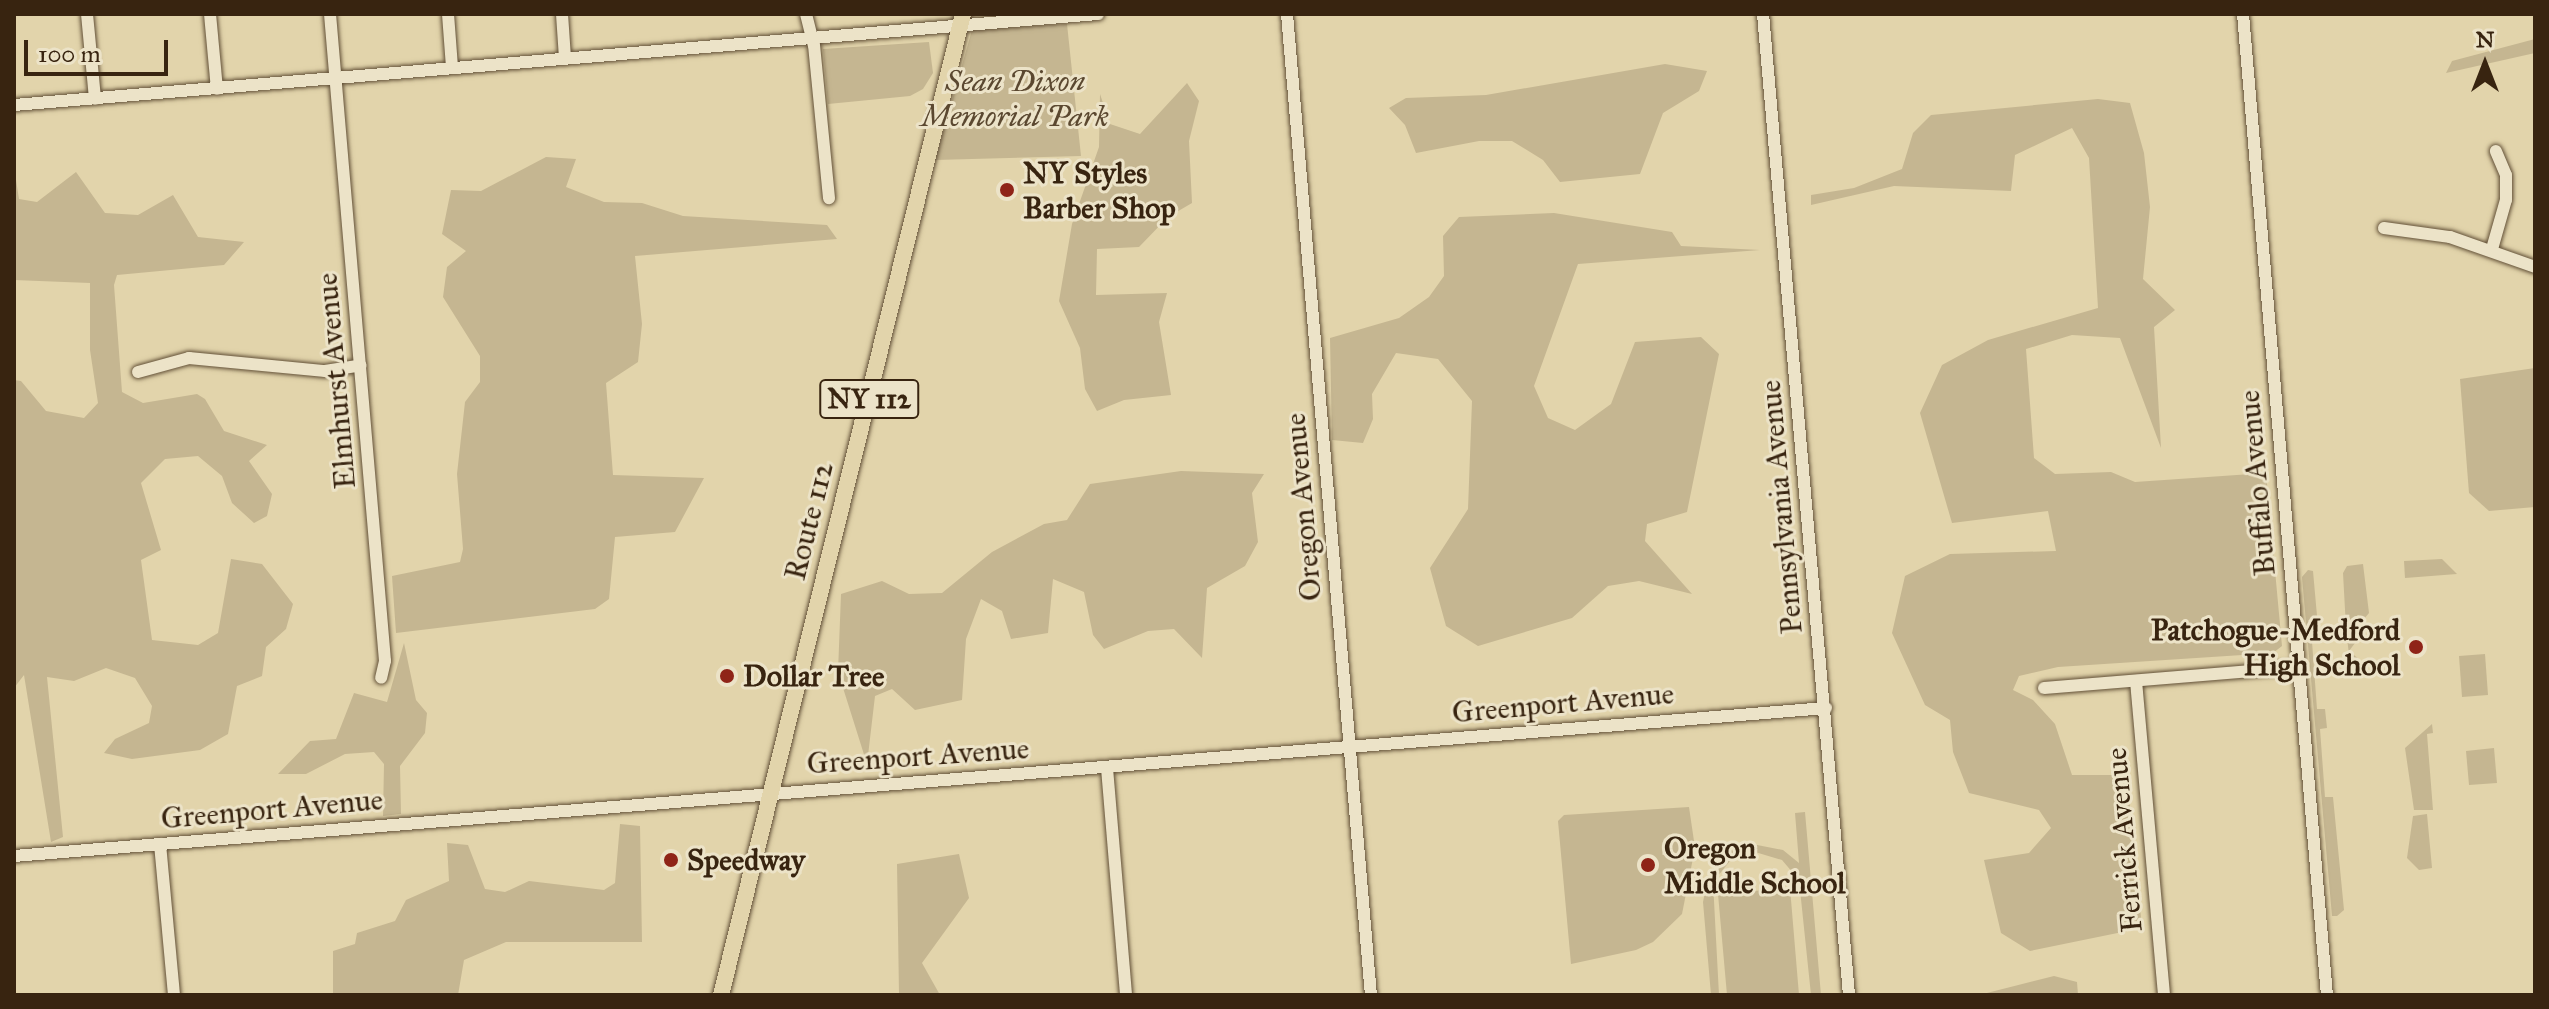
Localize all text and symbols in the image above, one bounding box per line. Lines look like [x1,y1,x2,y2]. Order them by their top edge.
scale bar [28,24,172,74]
north arrow [2445,24,2525,104]
text: N [2476,26,2494,53]
text: 100 m [38,39,101,69]
park label: Sean Dixon Memorial Park [921,63,1109,134]
place label: NY Styles Barber Shop [1023,155,1176,226]
marker: NY Styles Barber Shop [998,181,1016,199]
street label: Elmhurst Avenue [309,272,363,490]
road number: NY 112 [819,375,919,423]
street label: Pennsylvania Avenue [1752,379,1810,635]
street label: Buffalo Avenue [2231,389,2283,577]
street label: Oregon Avenue [1277,412,1329,602]
street label: Route 112 [777,458,841,584]
place label: Patchogue-Medford High School [2151,612,2400,682]
marker: Patchogue-Medford High School [2407,638,2425,656]
place label: Dollar Tree [743,658,884,694]
marker: Dollar Tree [718,667,736,685]
street label: Greenport Avenue [1450,675,1676,731]
street label: Greenport Avenue [806,730,1030,782]
street label: Ferrick Avenue [2098,746,2150,934]
street label: Greenport Avenue [159,781,385,837]
place label: Oregon Middle School [1664,830,1845,900]
place label: Speedway [687,842,805,878]
marker: Speedway [662,851,680,869]
marker: Oregon Middle School [1639,856,1657,874]

